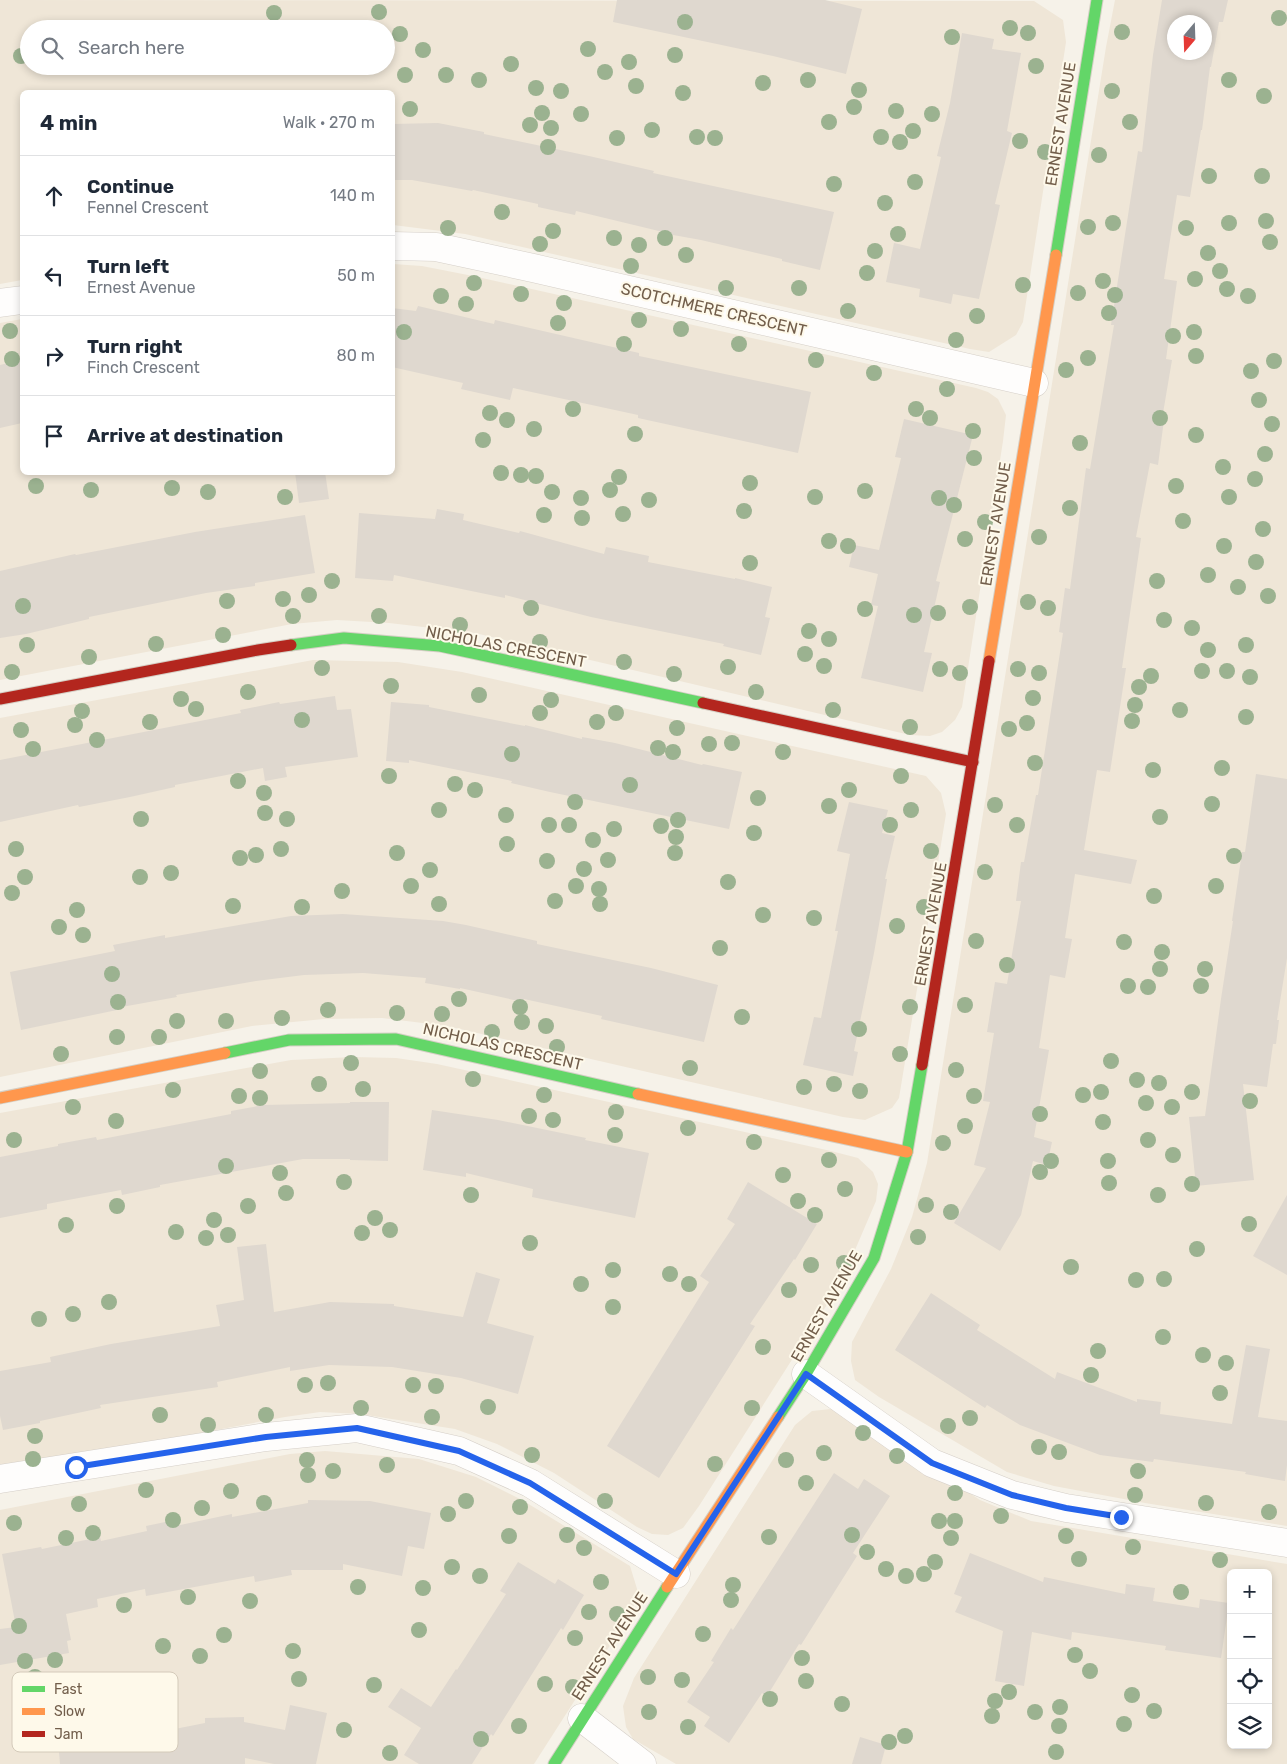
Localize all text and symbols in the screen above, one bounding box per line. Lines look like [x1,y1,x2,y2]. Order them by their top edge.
north arrow [1167,15,1212,60]
search box [20,20,395,75]
icon: search [38,34,66,62]
text: Search here [78,36,185,59]
street label: ERNEST AVENUE [1041,61,1080,187]
text: 4 min [40,110,98,135]
text: Walk · 270 m [283,113,375,132]
text: Continue [87,175,174,198]
icon: ahead [40,182,68,210]
text: 140 m [330,186,375,205]
text: Fennel Crescent [87,198,209,217]
text: Turn left [87,255,169,278]
icon: left [40,262,68,290]
text: 50 m [337,266,375,285]
text: Ernest Avenue [87,278,195,297]
street label: SCOTCHMERE CRESCENT [619,279,809,340]
text: Turn right [87,335,182,358]
icon: right [40,342,68,370]
text: 80 m [337,346,375,365]
text: Finch Crescent [87,358,200,377]
icon: arrive [40,422,68,450]
text: Arrive at destination [87,424,283,447]
street label: ERNEST AVENUE [976,461,1015,587]
street label: NICHOLAS CRESCENT [424,622,588,671]
street label: ERNEST AVENUE [910,861,951,987]
street label: NICHOLAS CRESCENT [421,1019,585,1074]
street label: ERNEST AVENUE [787,1247,866,1365]
route start [65,1456,88,1479]
route end [1110,1506,1133,1529]
map controls [1227,1569,1272,1749]
button: + [1227,1569,1272,1614]
street label: ERNEST AVENUE [567,1589,652,1704]
button: − [1227,1614,1272,1659]
button: locate [1227,1659,1272,1704]
legend [12,1672,178,1752]
text: Fast [54,1681,83,1698]
text: Slow [54,1703,85,1720]
button: layers [1227,1704,1272,1749]
text: Jam [54,1726,83,1743]

